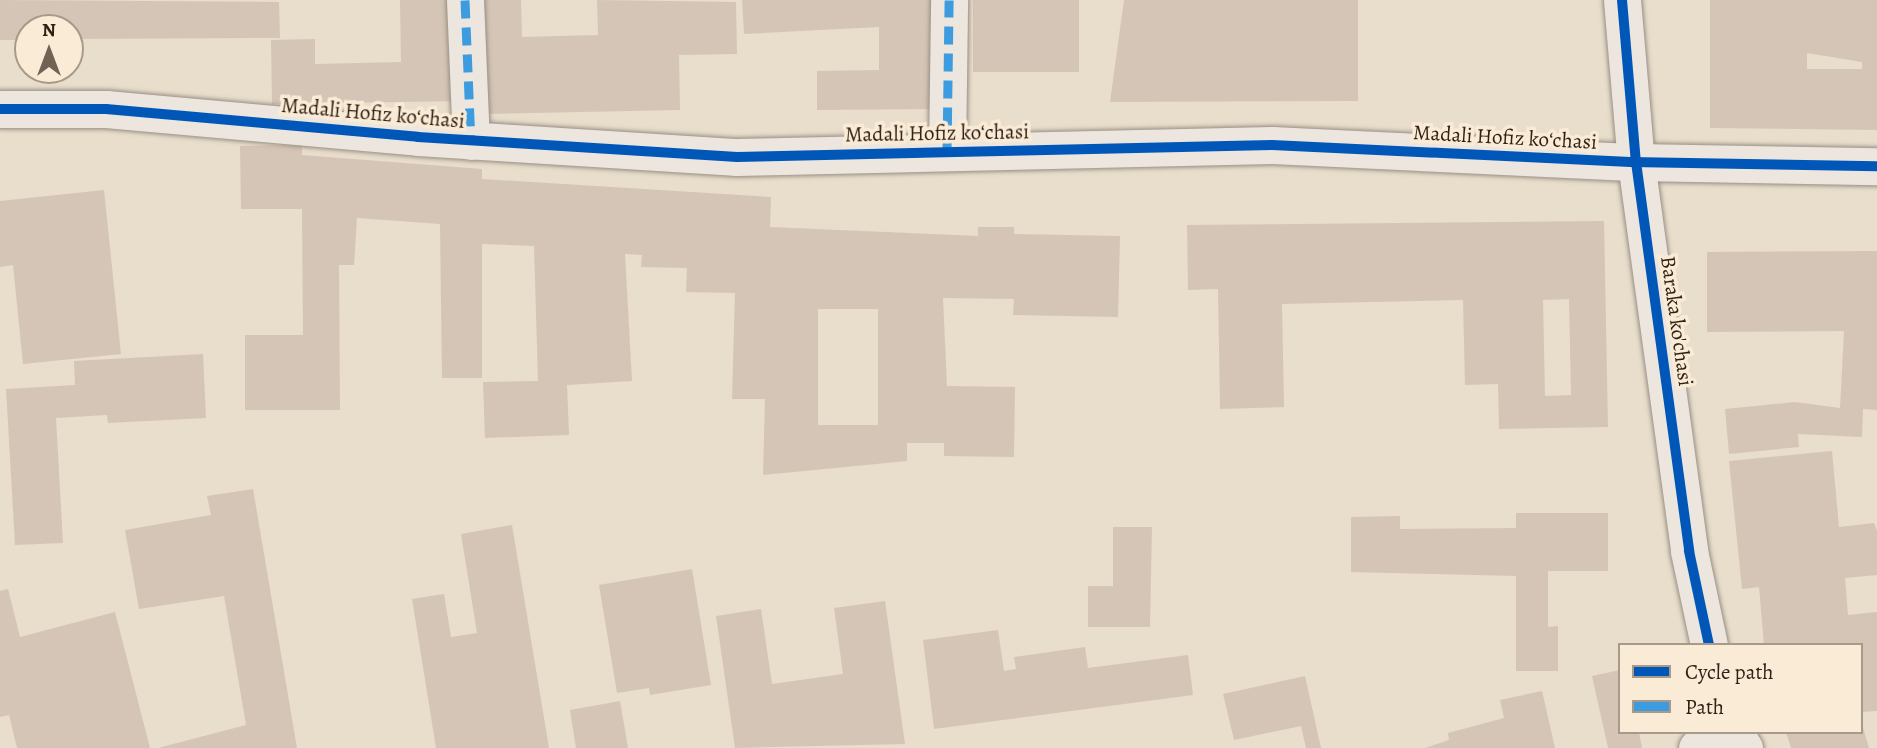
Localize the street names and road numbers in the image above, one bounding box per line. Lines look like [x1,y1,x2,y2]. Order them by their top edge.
street label: Madali Hofiz koʻchasi [280,92,466,134]
street label: Madali Hofiz koʻchasi [845,119,1029,147]
street label: Madali Hofiz koʻchasi [1412,120,1598,154]
street label: Baraka ko'chasi [1655,254,1699,388]

